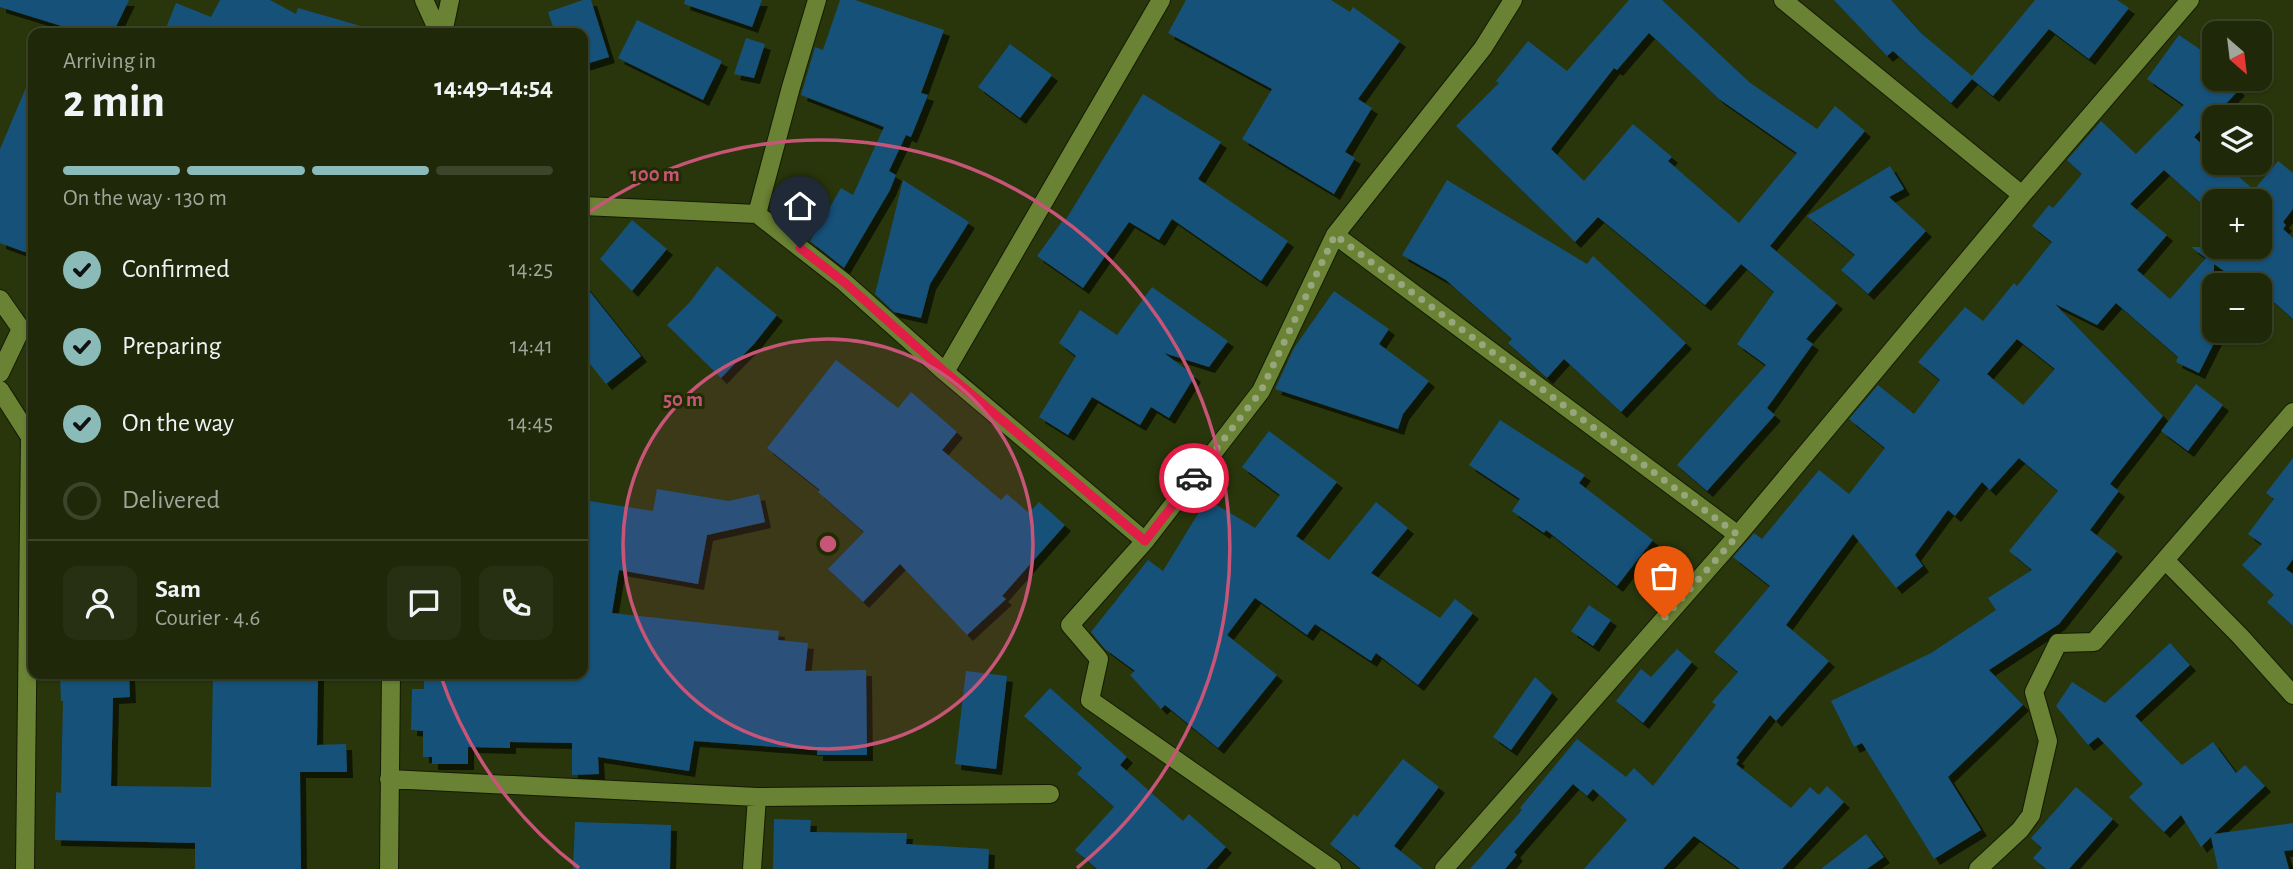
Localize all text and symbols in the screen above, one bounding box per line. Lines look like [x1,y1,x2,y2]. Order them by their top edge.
north arrow [2202,21,2272,91]
map controls [2202,21,2272,343]
text: Arriving in [63,50,156,73]
text: 14:49–14:54 [434,74,553,100]
text: 2 min [63,79,165,125]
button: layers [2202,105,2272,175]
text: 100 m [630,164,680,185]
pin [770,176,830,248]
text: On the way · 130 m [63,187,227,210]
icon: home [781,187,819,225]
button: + [2202,189,2272,259]
icon: check [63,251,101,289]
text: Confirmed [122,256,230,282]
text: 14:25 [509,258,553,281]
button: − [2202,273,2272,343]
icon: check [63,328,101,366]
text: Preparing [122,333,221,359]
text: 14:41 [510,335,553,358]
text: 50 m [663,389,703,410]
icon: check [63,405,101,443]
text: On the way [122,410,234,436]
text: 14:45 [508,412,553,435]
courier [1159,443,1229,513]
icon: car [1175,459,1213,497]
text: Delivered [122,487,220,513]
centre of rings [816,532,840,556]
pin [1634,546,1694,618]
icon: bag [1645,557,1683,595]
button: person [63,566,137,640]
button: chat [387,566,461,640]
button: phone [479,566,553,640]
text: Sam [155,576,201,602]
text: Courier · 4.6 [155,607,260,630]

